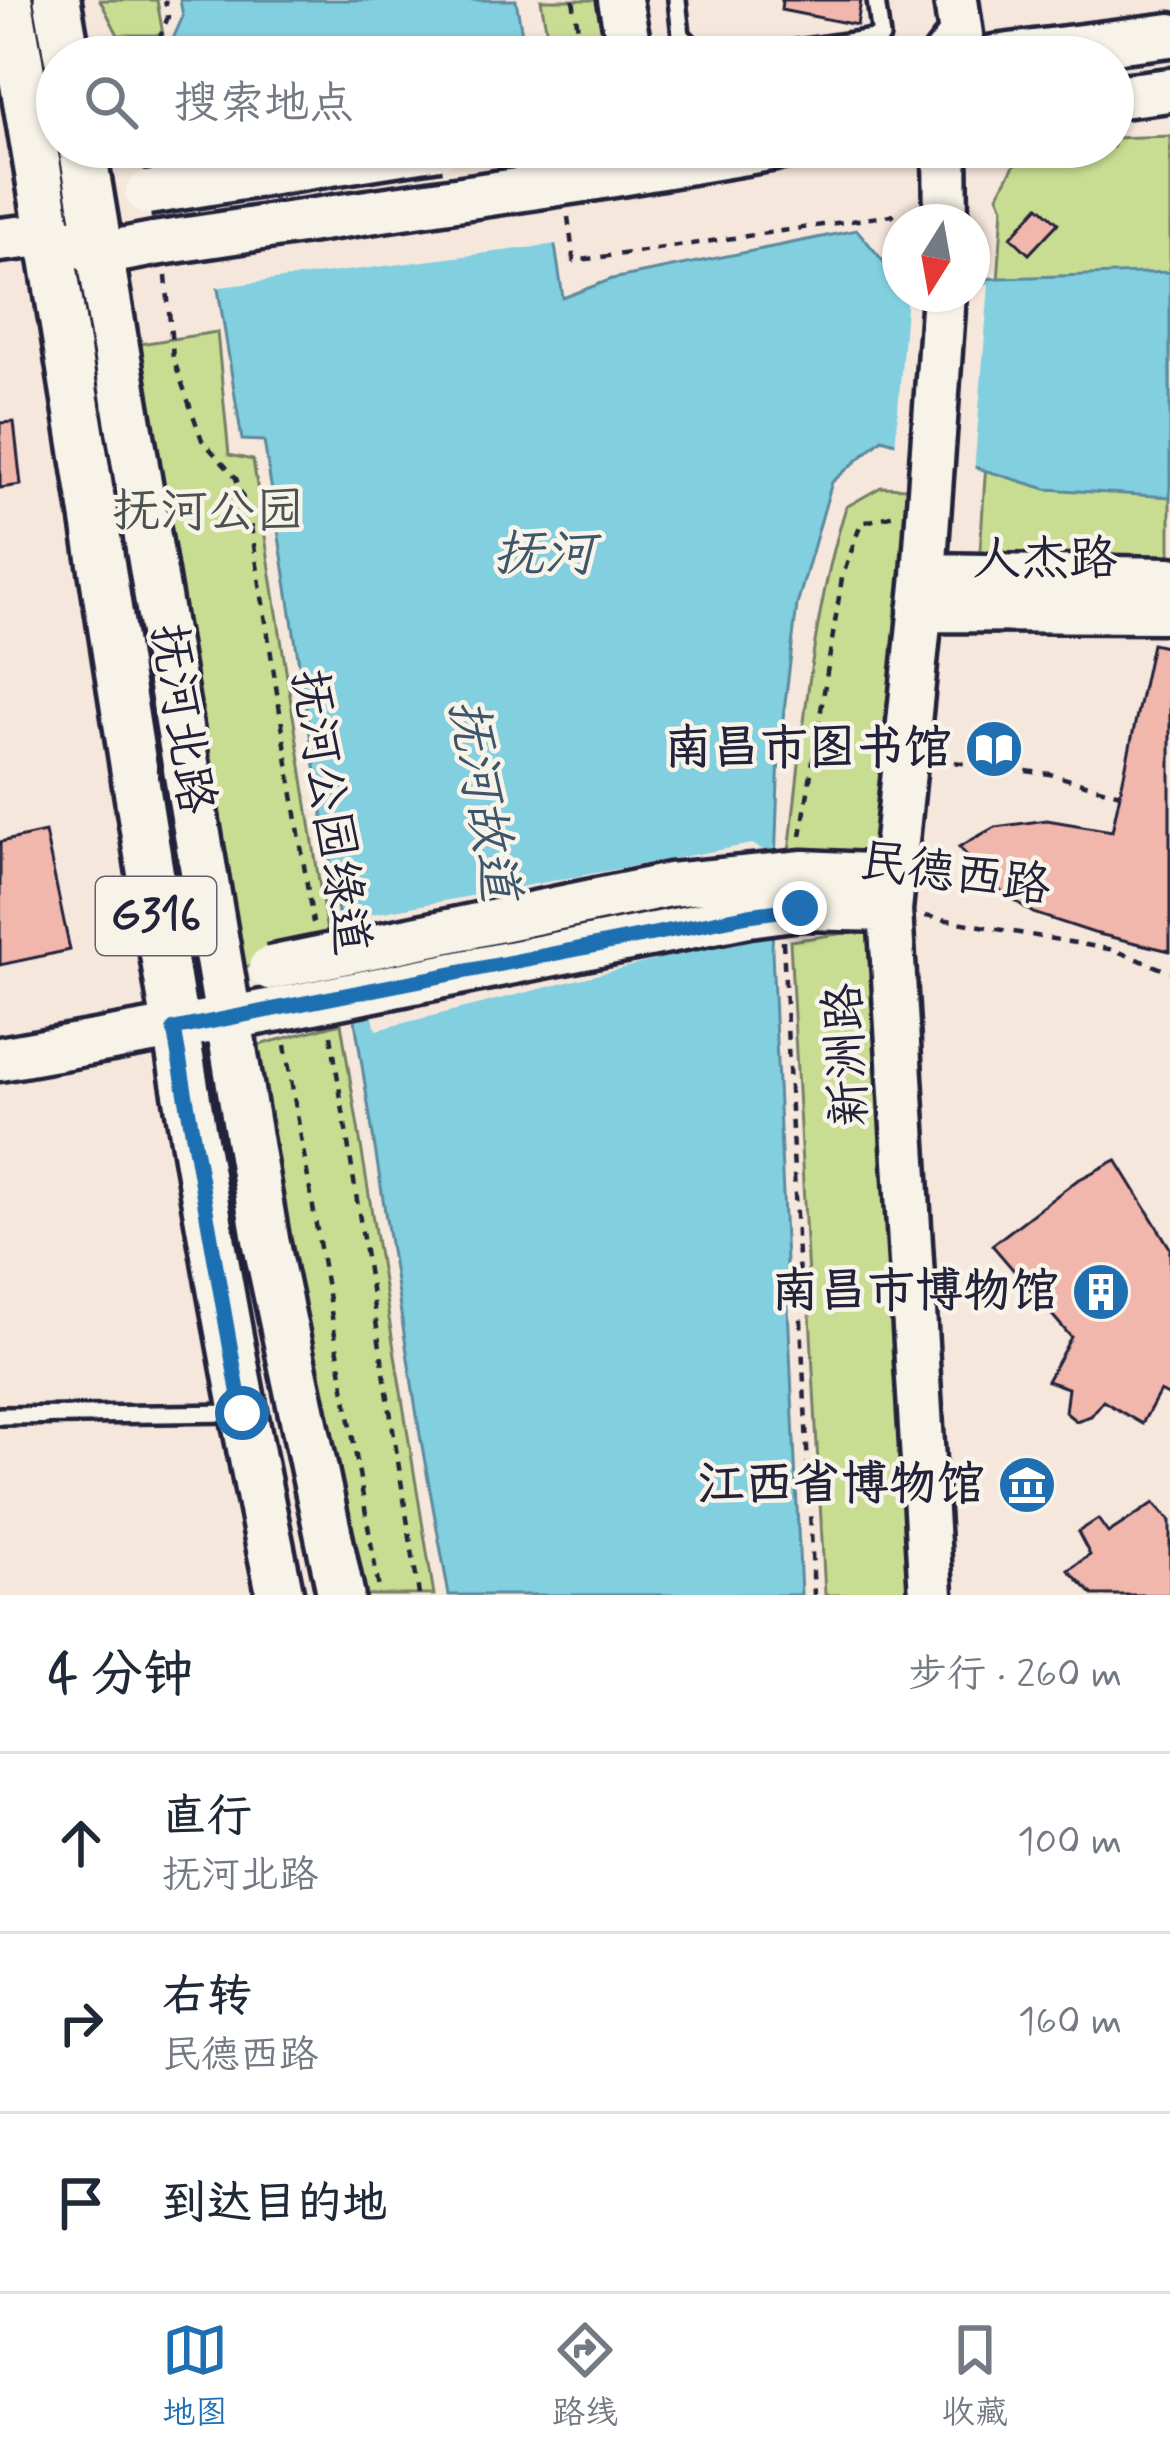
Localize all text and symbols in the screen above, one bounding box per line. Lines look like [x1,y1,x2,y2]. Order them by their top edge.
search box [36,36,1134,168]
icon: search [78,69,144,135]
text: 搜索地点 [174,75,354,134]
north arrow [882,204,990,312]
park label: 抚河公园 [112,481,304,544]
water label: 抚河 [493,523,602,589]
street label: 人杰路 [973,529,1117,592]
street label: 抚河北路 [135,619,227,819]
street label: 抚河公园绿道 [275,665,383,959]
water label: 抚河故道 [432,694,533,910]
place label: 南昌市图书馆 [664,718,952,781]
library icon: 南昌市图书馆 [963,718,1025,780]
street label: 民德西路 [856,830,1054,920]
road number: G316 [96,877,216,955]
route end [773,881,827,935]
street label: 新洲路 [813,981,883,1129]
place label: 南昌市博物馆 [771,1261,1059,1324]
building icon: 南昌市博物馆 [1070,1261,1132,1323]
route start [215,1386,269,1440]
place label: 江西省博物馆 [697,1454,985,1517]
museum icon: 江西省博物馆 [996,1454,1058,1516]
text: 4 分钟 [48,1643,193,1709]
text: 步行 · 260 m [908,1650,1122,1701]
text: 直行 [162,1788,252,1847]
icon: ahead [48,1810,114,1876]
text: 100 m [1017,1817,1122,1868]
text: 抚河北路 [162,1851,318,1902]
text: 右转 [162,1968,252,2027]
icon: right [48,1990,114,2056]
text: 160 m [1018,1997,1122,2048]
text: 民德西路 [162,2031,318,2082]
icon: arrive [48,2170,114,2236]
text: 到达目的地 [162,2175,387,2234]
tab: 地图 [162,2317,228,2436]
tab: 路线 [552,2317,618,2436]
tab: 收藏 [942,2317,1008,2436]

